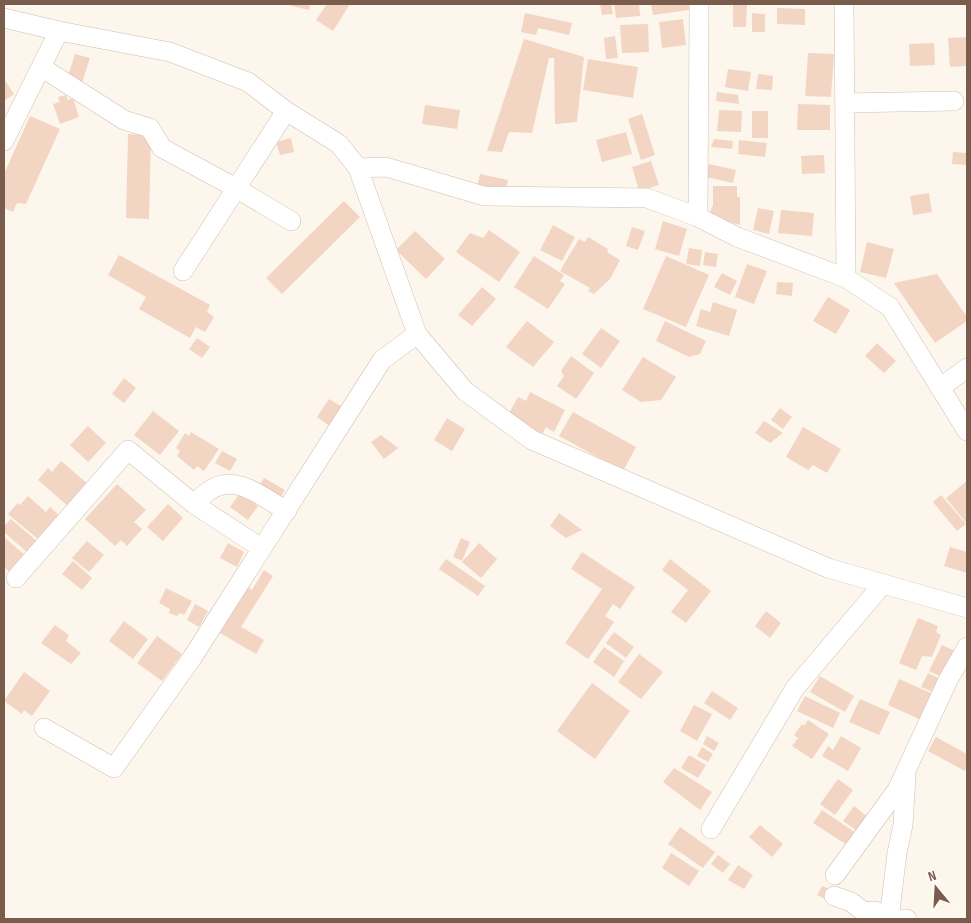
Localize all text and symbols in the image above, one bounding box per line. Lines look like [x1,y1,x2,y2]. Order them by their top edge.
north arrow [911,863,961,913]
text: N [926,867,938,885]

